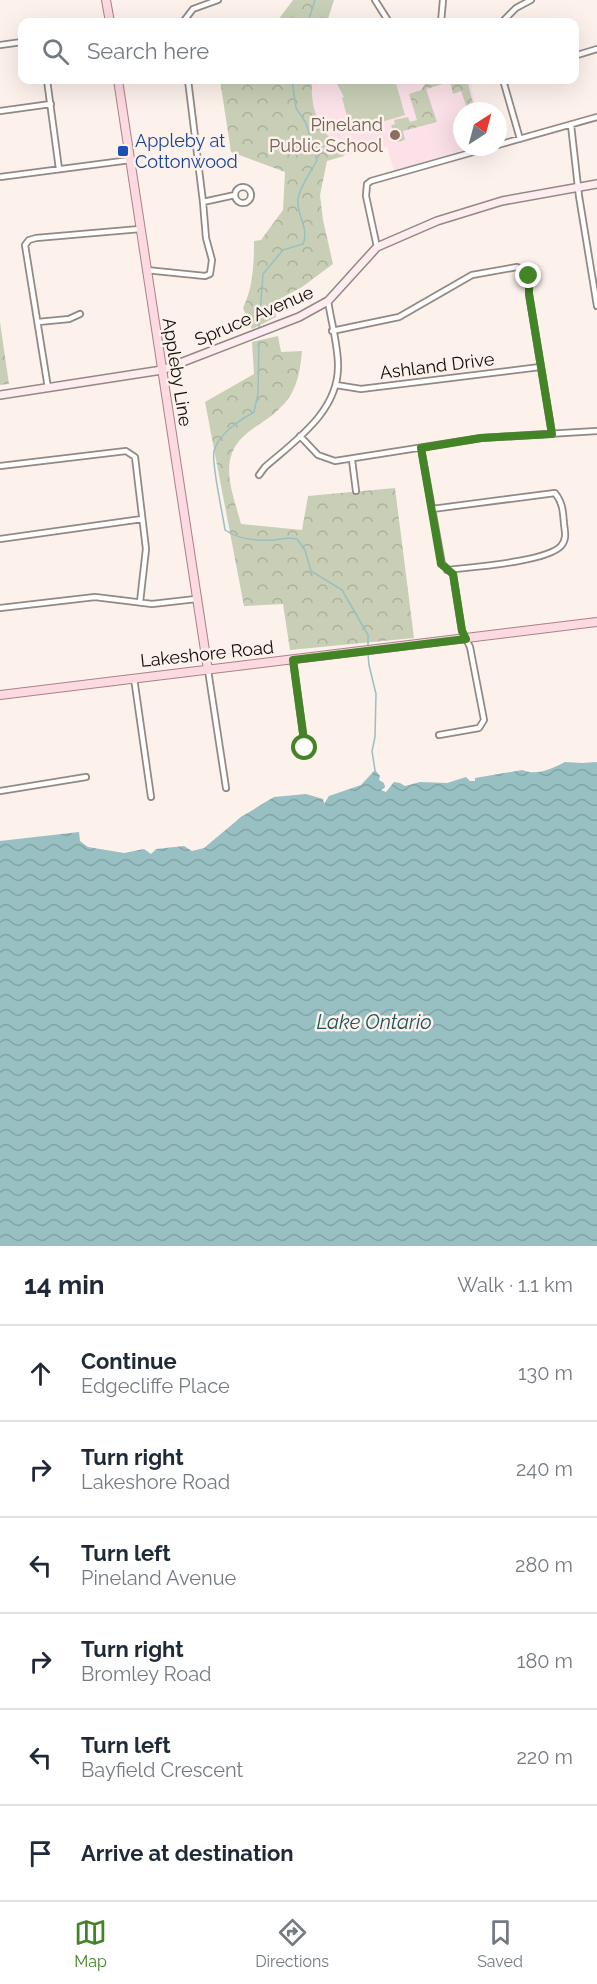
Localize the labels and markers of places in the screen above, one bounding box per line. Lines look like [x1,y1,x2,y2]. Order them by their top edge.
place label: Pineland Public School [269,114,383,156]
marker: Pineland Public School [388,128,402,142]
place label: Appleby at Cottonwood [135,130,238,172]
marker: Appleby at Cottonwood [116,144,130,158]

